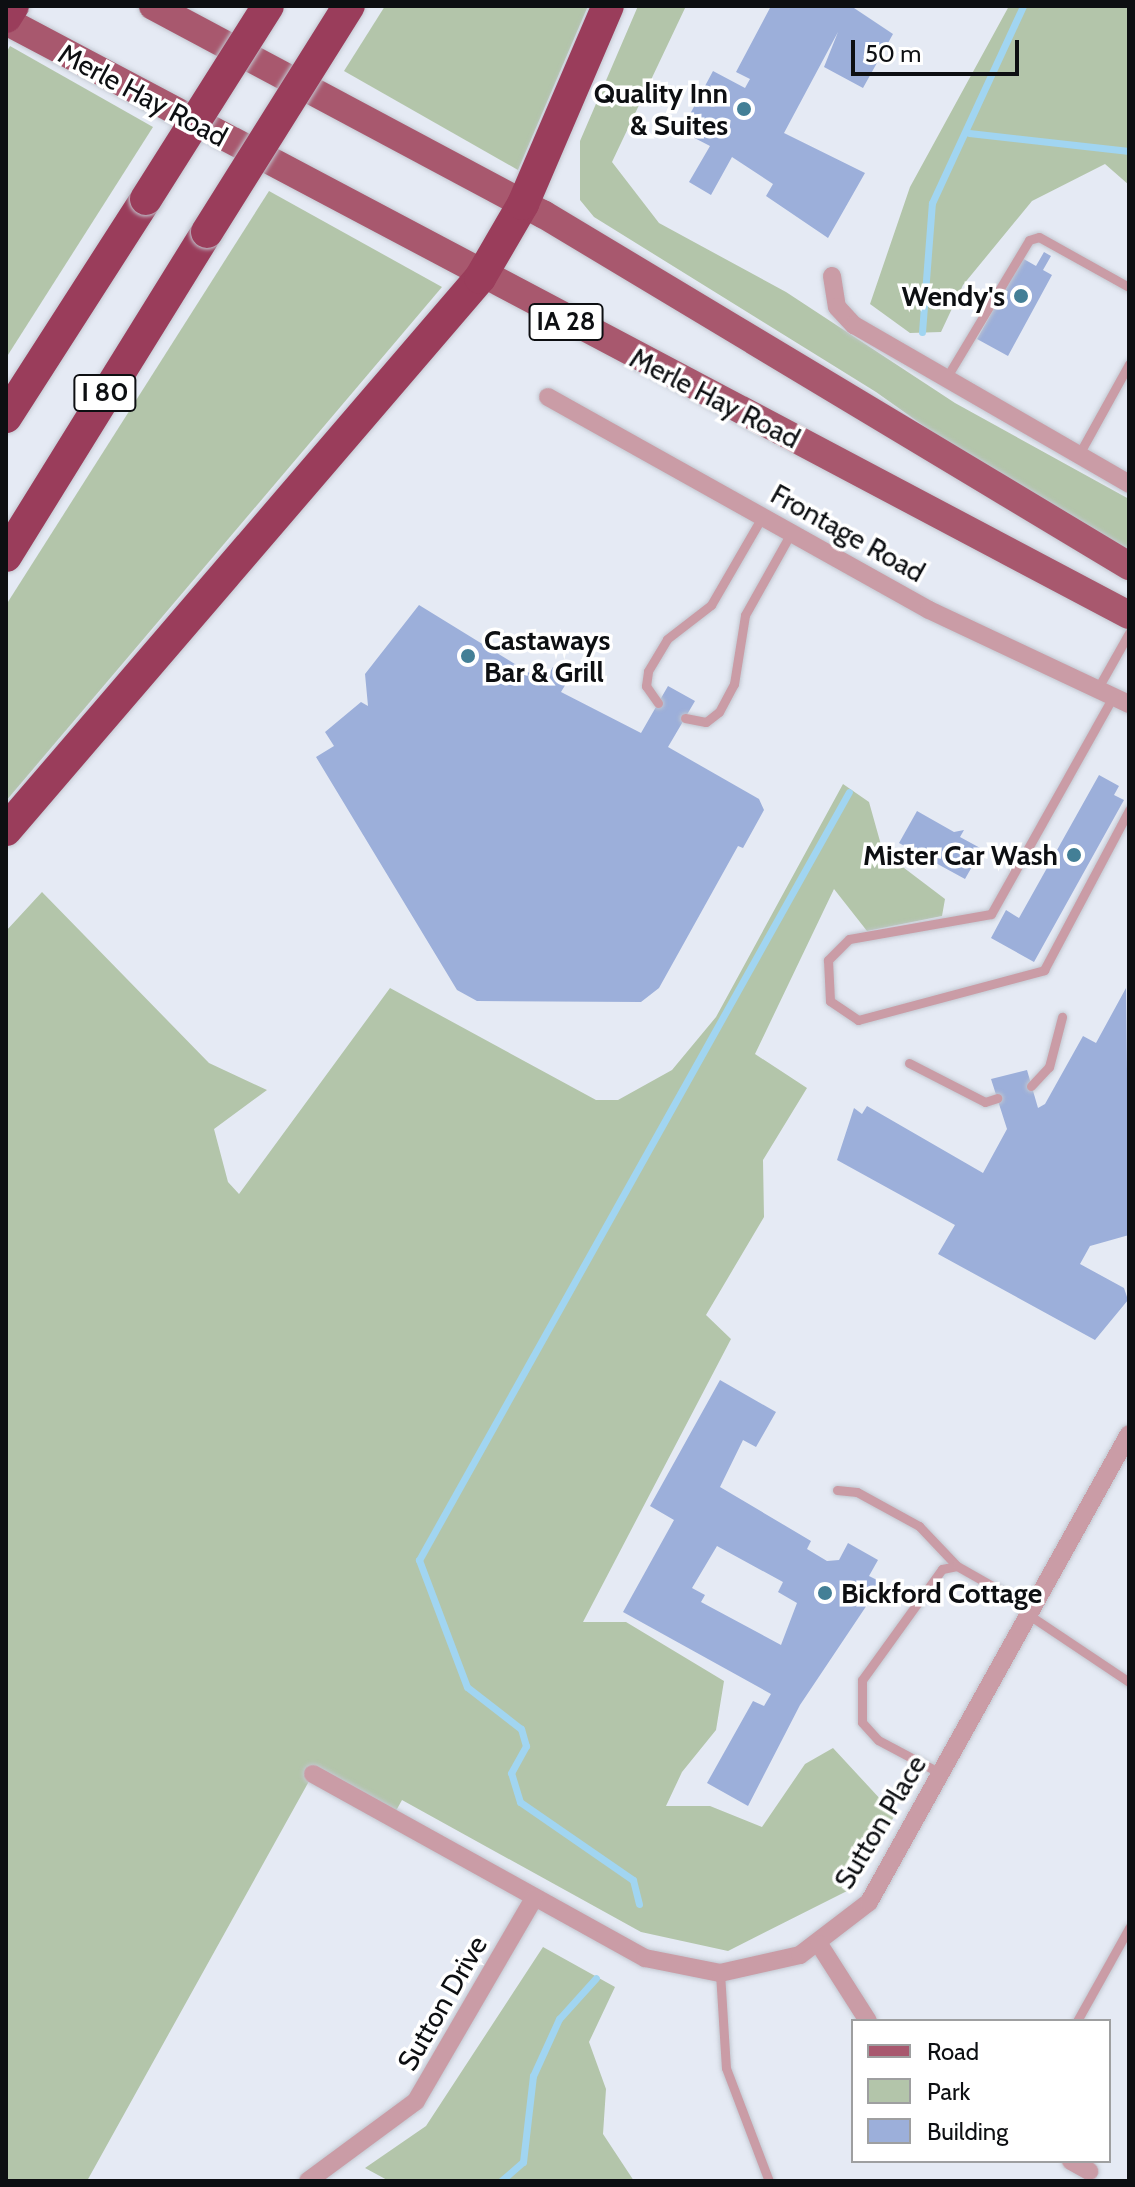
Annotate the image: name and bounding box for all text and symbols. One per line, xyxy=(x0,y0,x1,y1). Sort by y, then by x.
scale bar xyxy=(855,24,1023,74)
street label: Merle Hay Road xyxy=(53,36,233,154)
text: 50 m xyxy=(865,39,921,68)
place label: Quality Inn & Suites xyxy=(594,76,728,142)
marker: Quality Inn & Suites xyxy=(735,100,753,118)
place label: Wendy's xyxy=(902,279,1005,313)
marker: Wendy's xyxy=(1012,287,1030,305)
road number: IA 28 xyxy=(528,300,604,344)
street label: Merle Hay Road xyxy=(624,341,806,455)
road number: I 80 xyxy=(73,371,137,415)
street label: Frontage Road xyxy=(765,477,931,589)
place label: Castaways Bar & Grill xyxy=(484,623,610,689)
marker: Castaways Bar & Grill xyxy=(459,647,477,665)
place label: Mister Car Wash xyxy=(863,838,1058,872)
marker: Mister Car Wash xyxy=(1065,846,1083,864)
place label: Bickford Cottage xyxy=(841,1576,1042,1610)
marker: Bickford Cottage xyxy=(816,1584,834,1602)
street label: Sutton Place xyxy=(827,1749,933,1895)
street label: Sutton Drive xyxy=(390,1930,494,2076)
legend xyxy=(851,2019,1111,2163)
text: Road xyxy=(927,2037,979,2066)
text: Park xyxy=(927,2077,970,2106)
text: Building xyxy=(927,2117,1008,2146)

